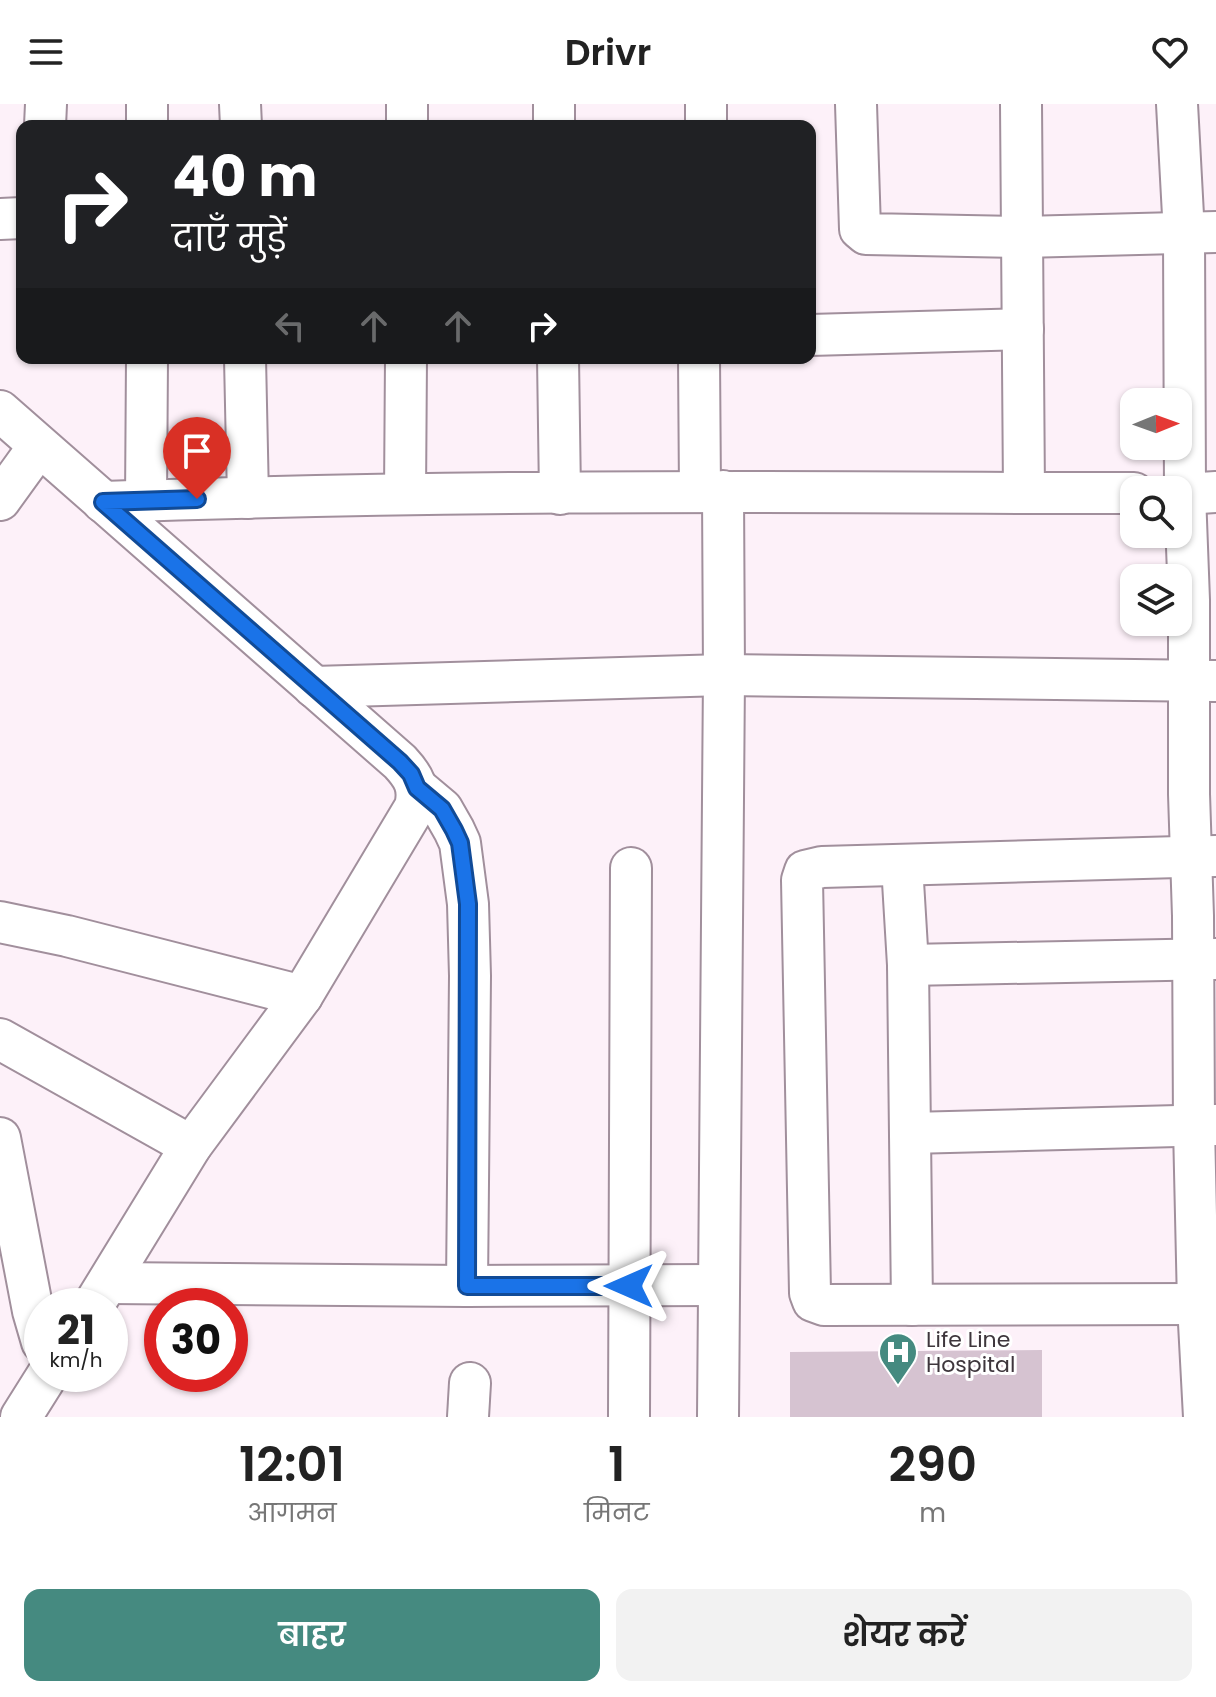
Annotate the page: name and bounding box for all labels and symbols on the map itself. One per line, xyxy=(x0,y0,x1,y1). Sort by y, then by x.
north arrow xyxy=(1120,388,1192,460)
pin xyxy=(163,417,231,499)
position arrow xyxy=(587,1244,671,1328)
speed limit sign: 30 xyxy=(144,1288,248,1392)
place label: Life Line Hospital xyxy=(926,1324,1015,1380)
hospital icon: Life Line Hospital xyxy=(877,1331,919,1386)

